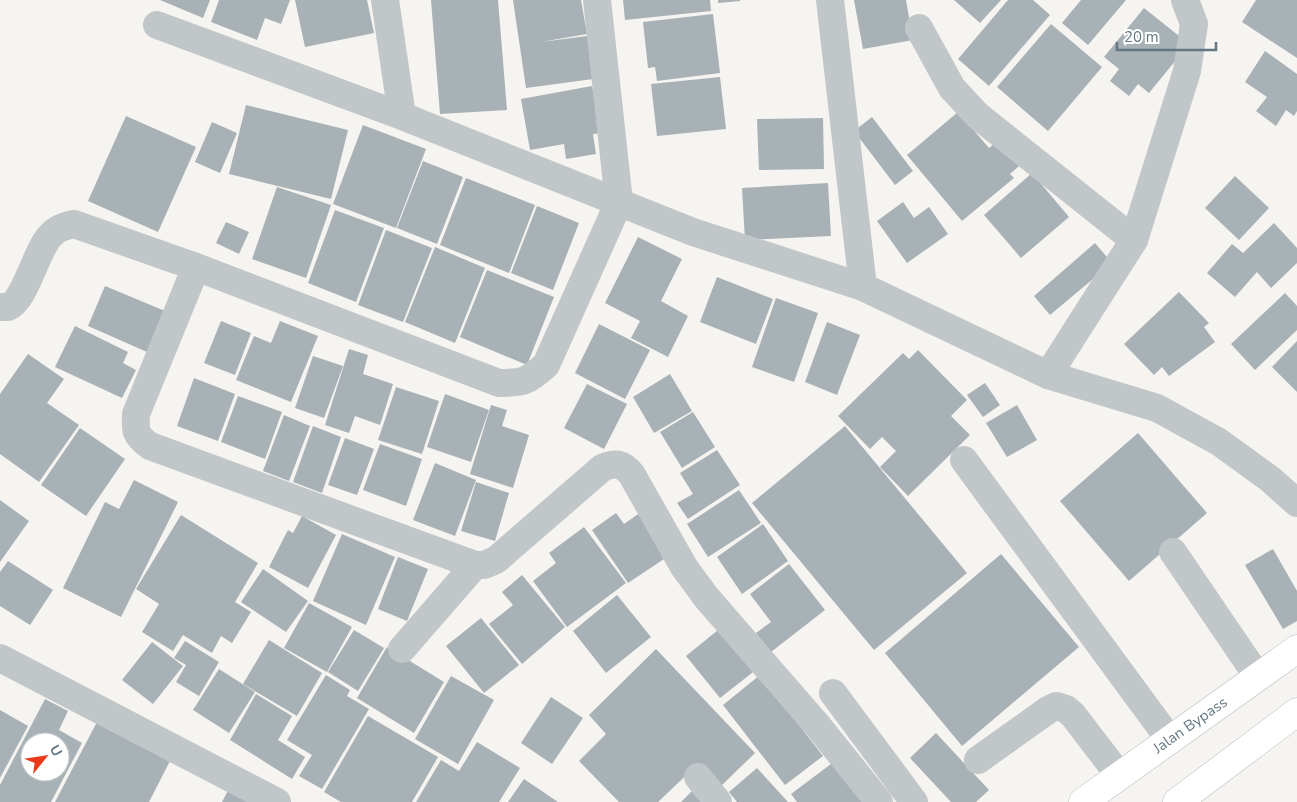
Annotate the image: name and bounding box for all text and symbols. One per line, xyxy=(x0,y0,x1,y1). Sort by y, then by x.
scale bar xyxy=(1117,20,1216,52)
text: 20 m xyxy=(1124,27,1159,47)
street label: Jalan Bypass xyxy=(1148,692,1231,759)
north arrow xyxy=(20,732,70,782)
text: U xyxy=(45,742,67,760)

